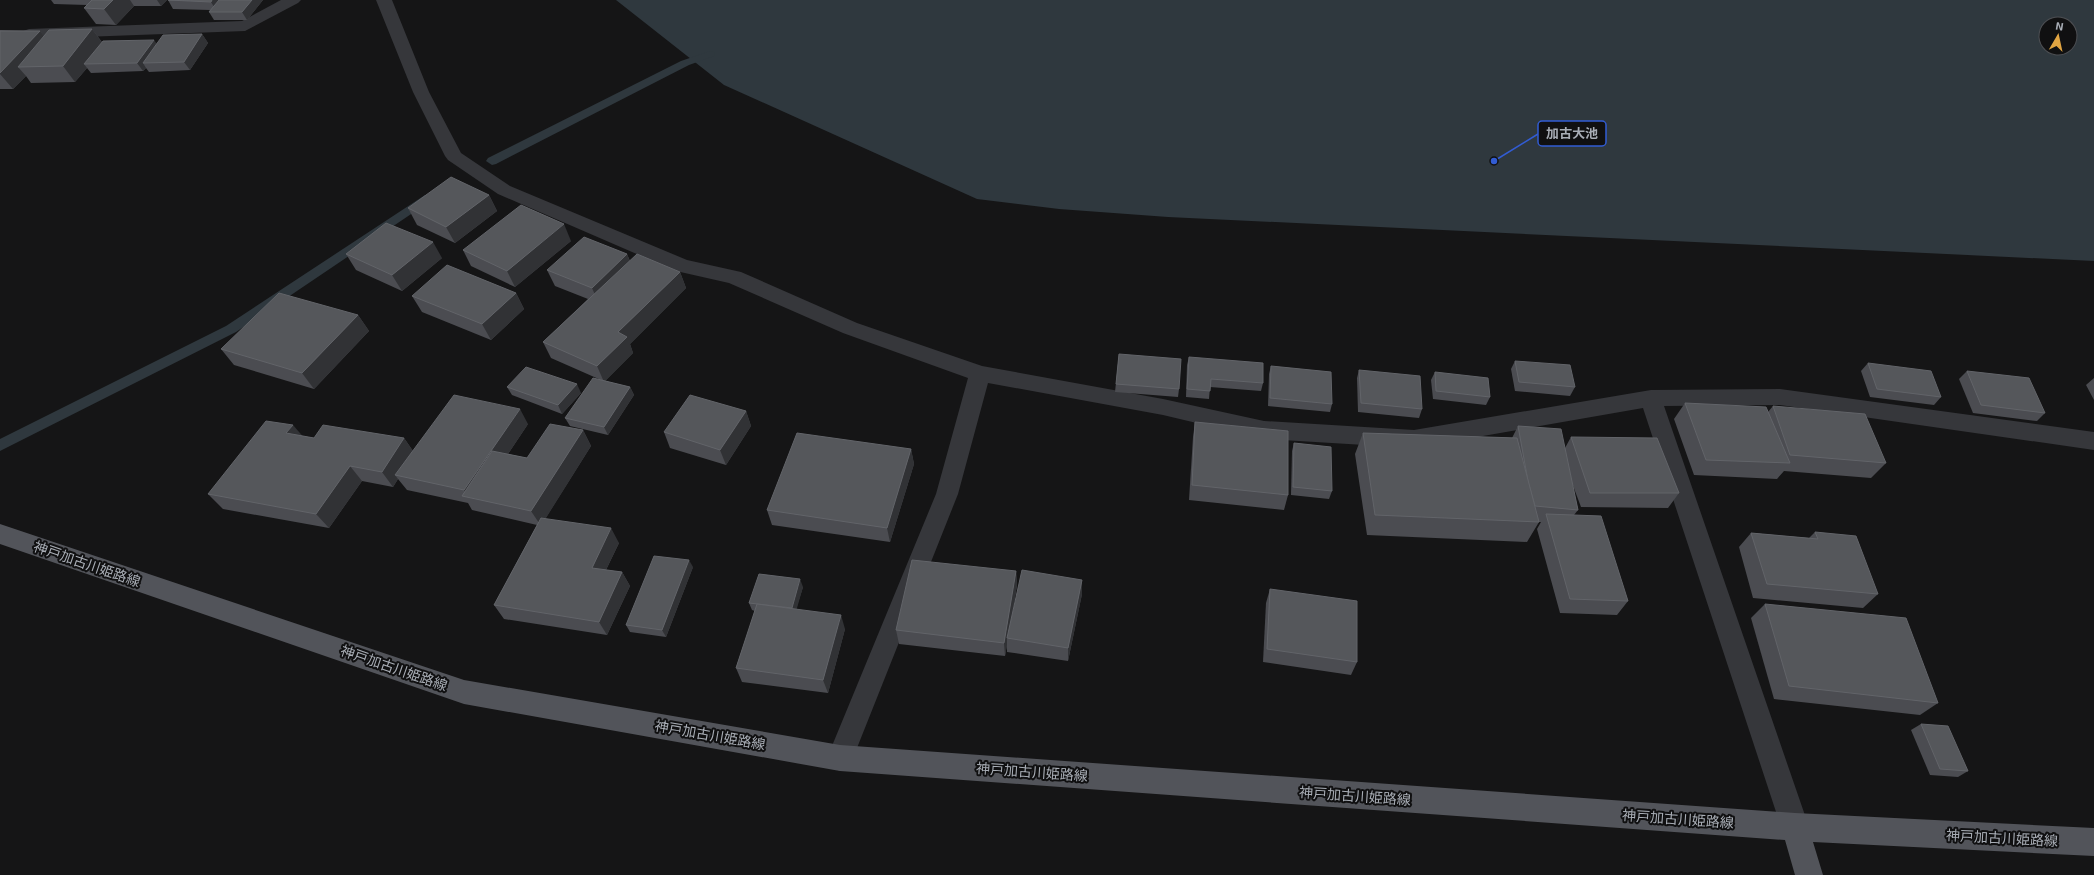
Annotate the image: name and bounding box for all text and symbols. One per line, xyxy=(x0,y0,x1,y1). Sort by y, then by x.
north arrow xyxy=(2038,16,2078,56)
text: N xyxy=(2055,19,2065,33)
callout: 加古大池 xyxy=(1538,121,1606,146)
text: 加古大池 xyxy=(1546,125,1598,141)
street label: 神戸加古川姫路線 xyxy=(31,537,143,590)
street label: 神戸加古川姫路線 xyxy=(338,641,450,694)
street label: 神戸加古川姫路線 xyxy=(653,716,767,753)
street label: 神戸加古川姫路線 xyxy=(976,759,1088,784)
street label: 神戸加古川姫路線 xyxy=(1299,783,1411,808)
street label: 神戸加古川姫路線 xyxy=(1622,806,1734,831)
street label: 神戸加古川姫路線 xyxy=(1946,826,2058,849)

